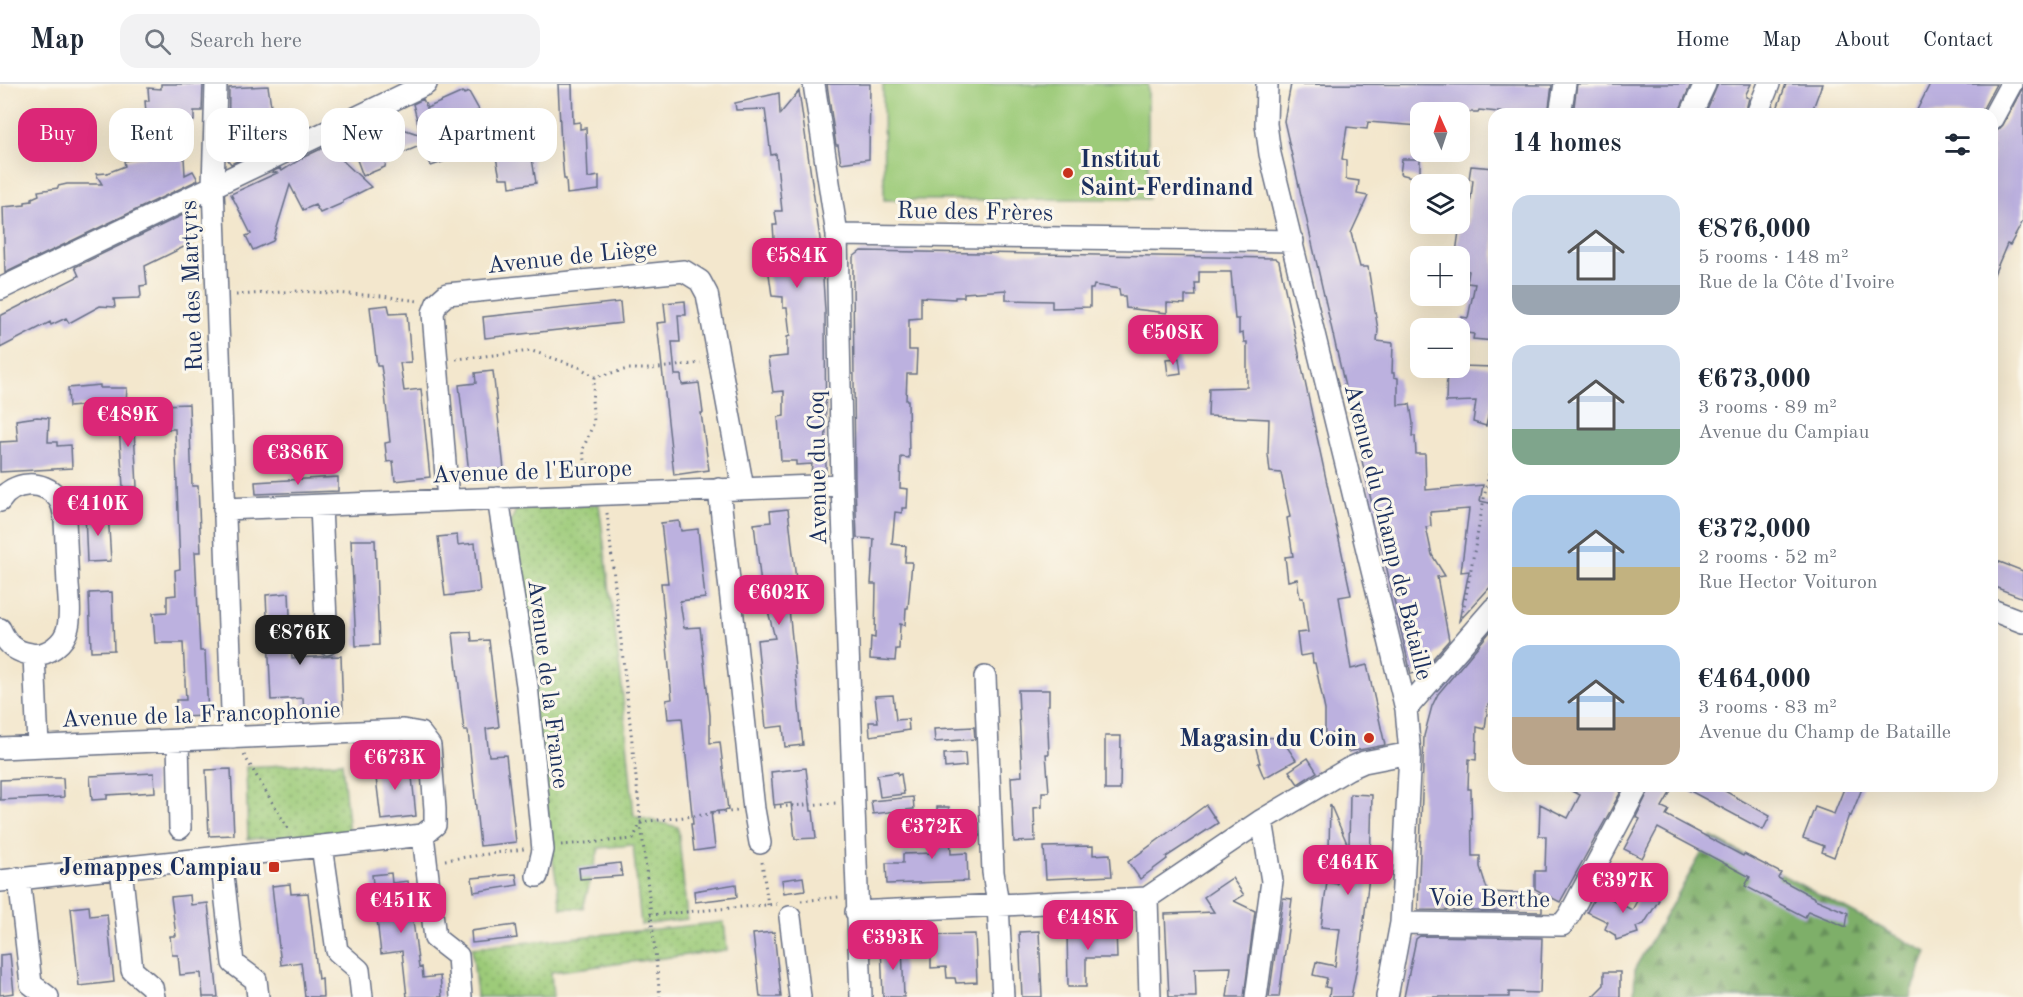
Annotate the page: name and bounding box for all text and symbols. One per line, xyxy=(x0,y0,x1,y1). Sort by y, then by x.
search box xyxy=(120,14,540,68)
icon: search xyxy=(141,25,174,58)
text: Map xyxy=(30,27,84,55)
text: Search here xyxy=(189,30,302,52)
text: Home xyxy=(1676,30,1729,51)
text: Map xyxy=(1762,30,1801,51)
text: About xyxy=(1834,30,1890,51)
text: Contact xyxy=(1923,30,1993,51)
north arrow xyxy=(1410,102,1470,162)
map controls xyxy=(1410,102,1470,378)
chip: Buy xyxy=(18,108,97,162)
chip: Rent xyxy=(109,108,194,162)
chip: Filters xyxy=(206,108,309,162)
chip: New xyxy=(321,108,405,162)
chip: Apartment xyxy=(417,108,557,162)
icon: filters xyxy=(1941,128,1974,161)
text: 14 homes xyxy=(1512,131,1621,157)
place label: Institut Saint-Ferdinand xyxy=(1080,149,1254,201)
marker: Institut Saint-Ferdinand xyxy=(1061,166,1075,180)
button: layers xyxy=(1410,174,1470,234)
street label: Rue des Martyrs xyxy=(178,200,208,372)
street label: Rue des Frères xyxy=(896,200,1054,226)
text: €876,000 xyxy=(1698,217,1811,243)
icon: home xyxy=(1560,219,1632,291)
street label: Avenue de Liège xyxy=(486,237,658,279)
pin: €584K xyxy=(755,238,839,289)
button: + xyxy=(1410,246,1470,306)
text: €584K xyxy=(766,247,828,267)
text: 5 rooms · 148 m² xyxy=(1698,248,1848,268)
text: Rue de la Côte d'Ivoire xyxy=(1698,273,1895,293)
pin: €508K xyxy=(1131,315,1215,366)
button: − xyxy=(1410,318,1470,378)
text: €508K xyxy=(1142,324,1204,344)
text: €673,000 xyxy=(1698,367,1811,393)
icon: home xyxy=(1560,369,1632,441)
street label: Avenue du Champ de Bataille xyxy=(1339,382,1435,683)
street label: Avenue du Coq xyxy=(806,390,832,546)
pin: €489K xyxy=(86,397,170,448)
text: 3 rooms · 89 m² xyxy=(1698,398,1837,418)
text: €489K xyxy=(97,406,159,426)
text: Avenue du Campiau xyxy=(1698,423,1869,443)
pin: €386K xyxy=(256,435,340,486)
text: €386K xyxy=(267,444,329,464)
street label: Avenue de l'Europe xyxy=(432,458,632,488)
pin: €410K xyxy=(56,486,140,537)
text: €410K xyxy=(67,495,129,515)
text: €372,000 xyxy=(1698,517,1811,543)
icon: home xyxy=(1560,519,1632,591)
text: 2 rooms · 52 m² xyxy=(1698,548,1837,568)
text: Rue Hector Voituron xyxy=(1698,573,1878,593)
pin: €602K xyxy=(737,575,821,626)
street label: Avenue de la France xyxy=(522,578,572,790)
text: €602K xyxy=(748,584,810,604)
pin: €876K xyxy=(258,615,342,666)
text: €876K xyxy=(269,624,331,644)
text: €464,000 xyxy=(1698,667,1811,693)
icon: home xyxy=(1560,669,1632,741)
text: 3 rooms · 83 m² xyxy=(1698,698,1837,718)
street label: Avenue de la Francophonie xyxy=(61,699,341,733)
text: Avenue du Champ de Bataille xyxy=(1698,723,1951,743)
place label: Magasin du Coin xyxy=(1179,728,1357,752)
marker: Magasin du Coin xyxy=(1362,731,1376,745)
pin: €673K xyxy=(353,740,437,791)
text: €673K xyxy=(364,749,426,769)
pin: €372K xyxy=(890,809,974,860)
text: €372K xyxy=(901,818,963,838)
pin: €464K xyxy=(1306,845,1390,896)
text: €464K xyxy=(1317,854,1379,874)
place label: Jemappes Campiau xyxy=(59,857,262,881)
marker: Jemappes Campiau xyxy=(267,860,281,874)
pin: €397K xyxy=(1581,863,1665,914)
text: €397K xyxy=(1592,872,1654,892)
pin: €451K xyxy=(359,883,443,934)
street label: Voie Berthe xyxy=(1428,887,1550,913)
text: €451K xyxy=(370,892,432,912)
pin: €448K xyxy=(1046,900,1130,951)
text: €448K xyxy=(1057,909,1119,929)
pin: €393K xyxy=(851,920,935,971)
text: €393K xyxy=(862,929,924,949)

